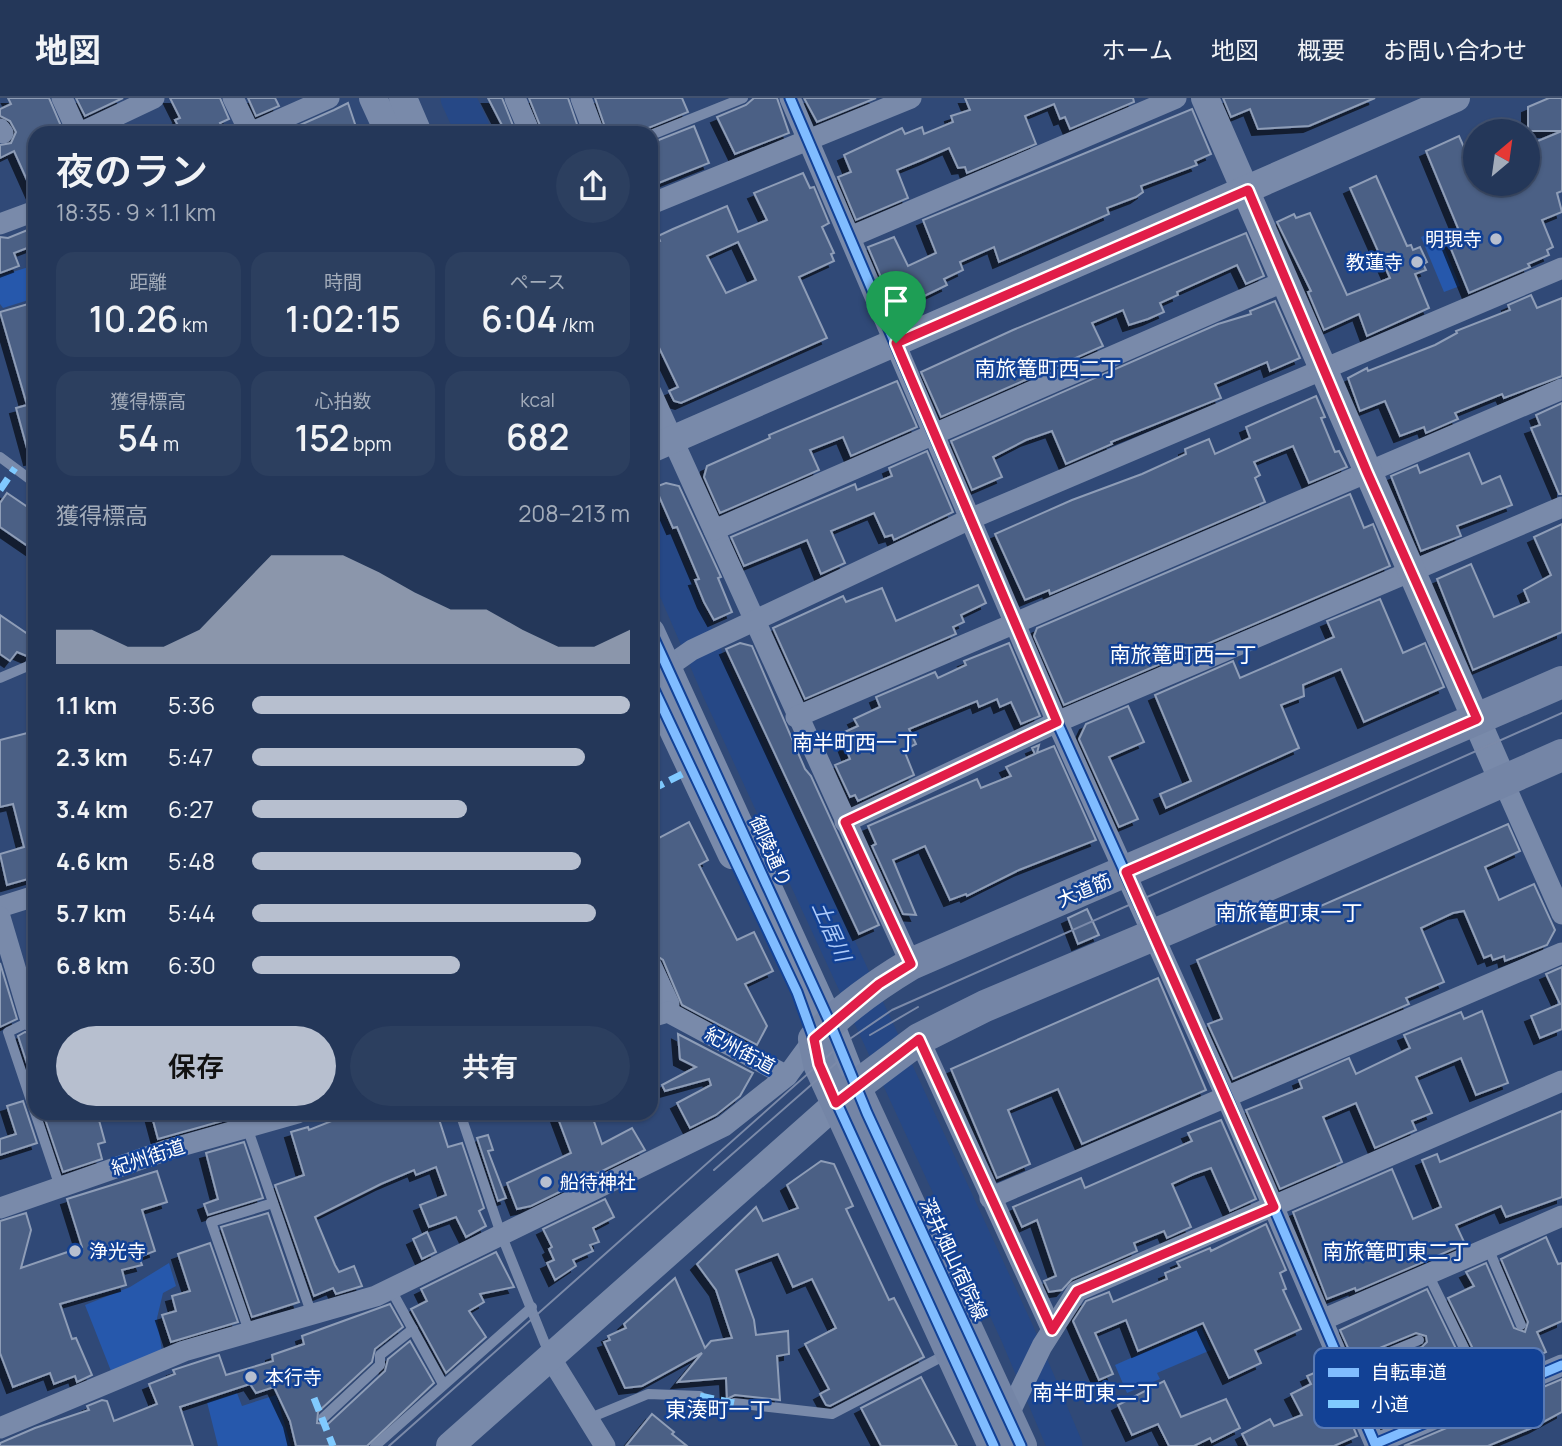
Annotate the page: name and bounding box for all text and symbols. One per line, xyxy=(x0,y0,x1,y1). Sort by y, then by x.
text: 地図 xyxy=(35,27,101,72)
text: ホーム xyxy=(1102,33,1173,66)
text: 地図 xyxy=(1211,33,1259,66)
text: 概要 xyxy=(1297,33,1345,66)
text: お問い合わせ xyxy=(1383,33,1527,66)
north arrow xyxy=(1463,119,1540,196)
map controls xyxy=(1463,119,1540,196)
text: 夜のラン xyxy=(56,144,208,196)
button: share xyxy=(556,149,630,223)
text: 18:35 · 9 × 1.1 km xyxy=(56,196,216,228)
place label: 明現寺 xyxy=(1425,226,1482,252)
marker: 明現寺 xyxy=(1488,231,1504,247)
place label: 教蓮寺 xyxy=(1346,249,1403,275)
marker: 教蓮寺 xyxy=(1409,254,1425,270)
text: 距離 xyxy=(129,269,167,295)
text: 時間 xyxy=(324,269,362,295)
text: ペース xyxy=(510,269,566,295)
pin xyxy=(866,271,926,343)
icon: arrive xyxy=(877,282,915,320)
text: 10.26 xyxy=(89,295,178,343)
text: 1:02:15 xyxy=(285,295,401,343)
text: 6:04 xyxy=(481,295,558,343)
text: km xyxy=(178,312,208,338)
text: /km xyxy=(558,312,594,338)
district label: 南旅篭町西二丁 xyxy=(975,354,1122,382)
text: kcal xyxy=(520,387,555,413)
text: 獲得標高 xyxy=(110,388,186,414)
text: 心拍数 xyxy=(314,388,372,414)
text: 682 xyxy=(506,413,569,461)
text: 54 xyxy=(118,414,159,462)
text: 152 xyxy=(294,414,349,462)
text: m xyxy=(159,431,179,457)
text: bpm xyxy=(349,431,392,457)
text: 208–213 m xyxy=(518,497,630,529)
text: 獲得標高 xyxy=(56,499,148,531)
district label: 南旅篭町西一丁 xyxy=(1110,640,1257,668)
text: 1.1 km xyxy=(56,689,117,721)
text: 5:36 xyxy=(168,689,215,721)
district label: 南半町西一丁 xyxy=(792,728,918,756)
text: 2.3 km xyxy=(56,741,128,773)
text: 5:47 xyxy=(168,741,213,773)
text: 3.4 km xyxy=(56,793,128,825)
text: 6:27 xyxy=(168,793,214,825)
street label: 御陵通り xyxy=(744,811,798,891)
text: 4.6 km xyxy=(56,845,128,877)
text: 5:48 xyxy=(168,845,215,877)
street label: 大道筋 xyxy=(1053,867,1115,913)
text: 5.7 km xyxy=(56,897,126,929)
text: 5:44 xyxy=(168,897,216,929)
water label: 土居川 xyxy=(806,897,858,967)
district label: 南旅篭町東一丁 xyxy=(1216,898,1363,926)
text: 6.8 km xyxy=(56,949,129,981)
text: 6:30 xyxy=(168,949,216,981)
street label: 紀州街道 xyxy=(700,1021,780,1079)
button: 保存 xyxy=(56,1026,336,1106)
button: 共有 xyxy=(350,1026,630,1106)
street label: 紀州街道 xyxy=(108,1133,188,1181)
place label: 船待神社 xyxy=(560,1169,636,1195)
marker: 船待神社 xyxy=(538,1174,554,1190)
street label: 深井畑山宿院線 xyxy=(914,1193,994,1325)
district label: 南旅篭町東二丁 xyxy=(1323,1237,1470,1265)
place label: 浄光寺 xyxy=(89,1238,146,1264)
marker: 浄光寺 xyxy=(67,1243,83,1259)
legend xyxy=(1314,1348,1544,1428)
text: 自転車道 xyxy=(1371,1359,1447,1385)
place label: 本行寺 xyxy=(265,1364,322,1390)
marker: 本行寺 xyxy=(243,1369,259,1385)
district label: 南半町東二丁 xyxy=(1032,1378,1158,1406)
text: 小道 xyxy=(1371,1391,1409,1417)
district label: 東湊町一丁 xyxy=(666,1395,771,1423)

